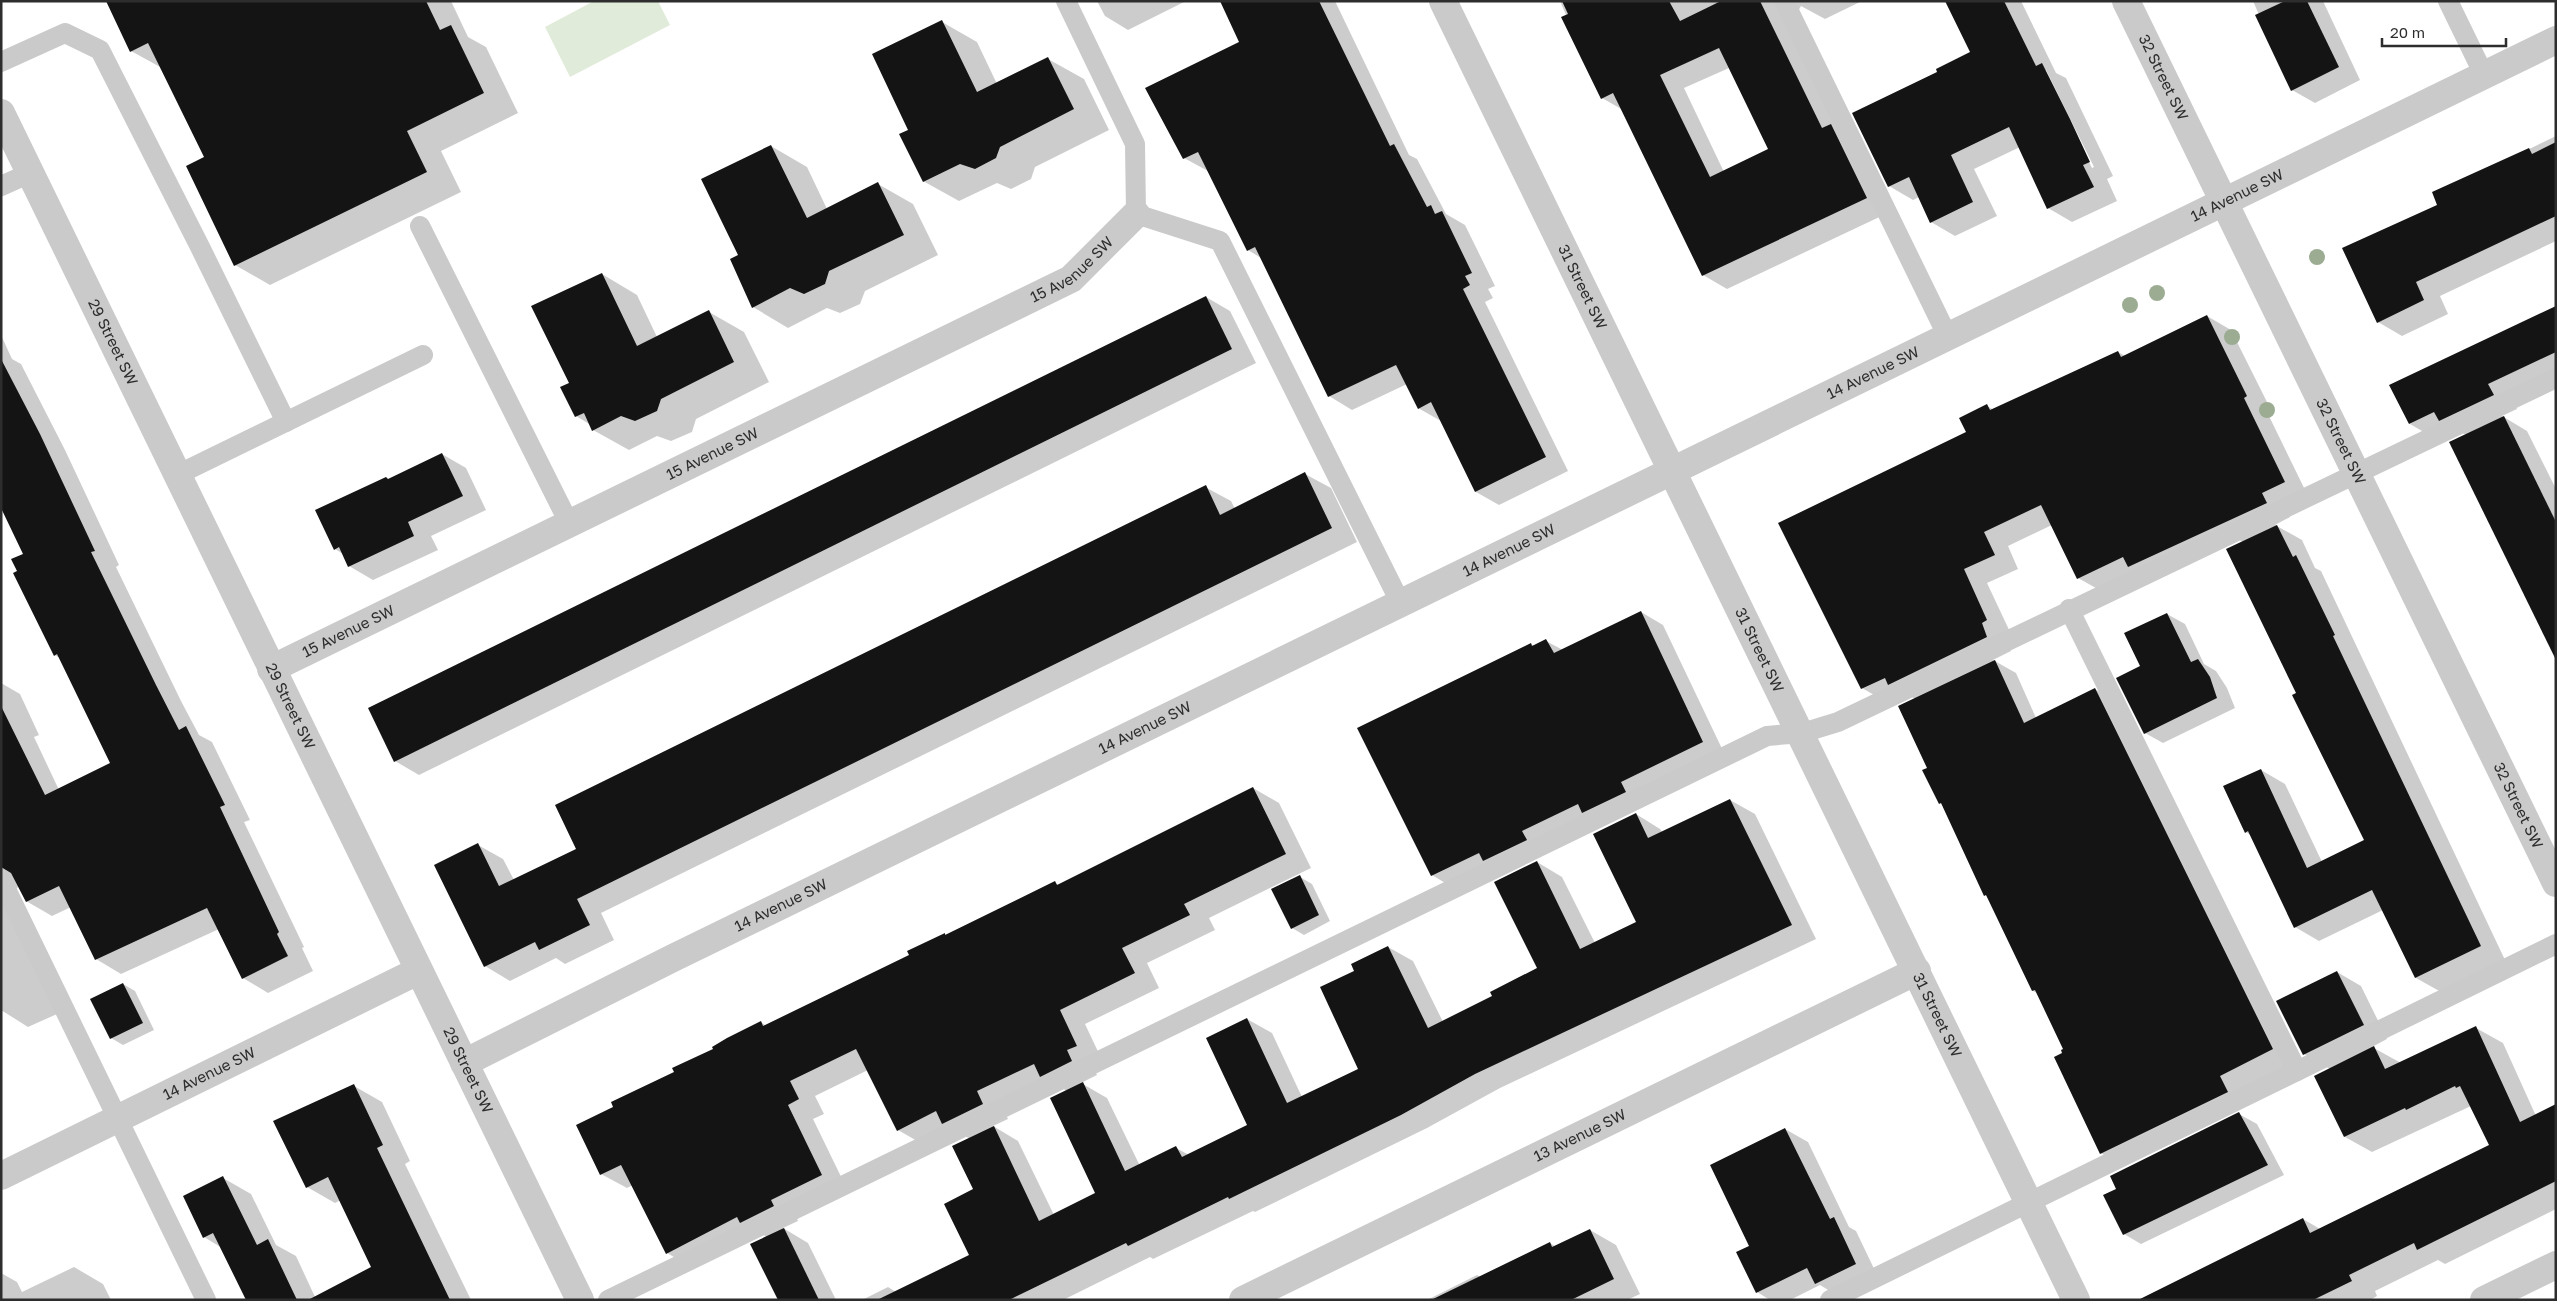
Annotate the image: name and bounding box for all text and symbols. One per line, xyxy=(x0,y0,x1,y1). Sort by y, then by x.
scale bar xyxy=(2382,15,2506,47)
text: 20 m xyxy=(2390,23,2425,41)
street label: 32 Street SW xyxy=(2136,31,2193,123)
street label: 14 Avenue SW xyxy=(2187,164,2286,225)
street label: 15 Avenue SW xyxy=(1027,232,1116,306)
street label: 31 Street SW xyxy=(1555,241,1611,332)
street label: 29 Street SW xyxy=(85,296,142,388)
street label: 14 Avenue SW xyxy=(1823,342,1922,402)
street label: 32 Street SW xyxy=(2313,395,2370,487)
street label: 15 Avenue SW xyxy=(663,423,761,483)
street label: 14 Avenue SW xyxy=(1459,519,1558,580)
street label: 15 Avenue SW xyxy=(299,600,397,660)
street label: 31 Street SW xyxy=(1732,604,1788,695)
street label: 29 Street SW xyxy=(263,660,320,752)
street label: 14 Avenue SW xyxy=(1095,697,1194,757)
street label: 32 Street SW xyxy=(2491,759,2548,851)
street label: 14 Avenue SW xyxy=(731,874,830,935)
street label: 31 Street SW xyxy=(1910,969,1966,1060)
street label: 29 Street SW xyxy=(440,1024,497,1116)
street label: 14 Avenue SW xyxy=(160,1042,258,1103)
street label: 13 Avenue SW xyxy=(1530,1104,1629,1165)

